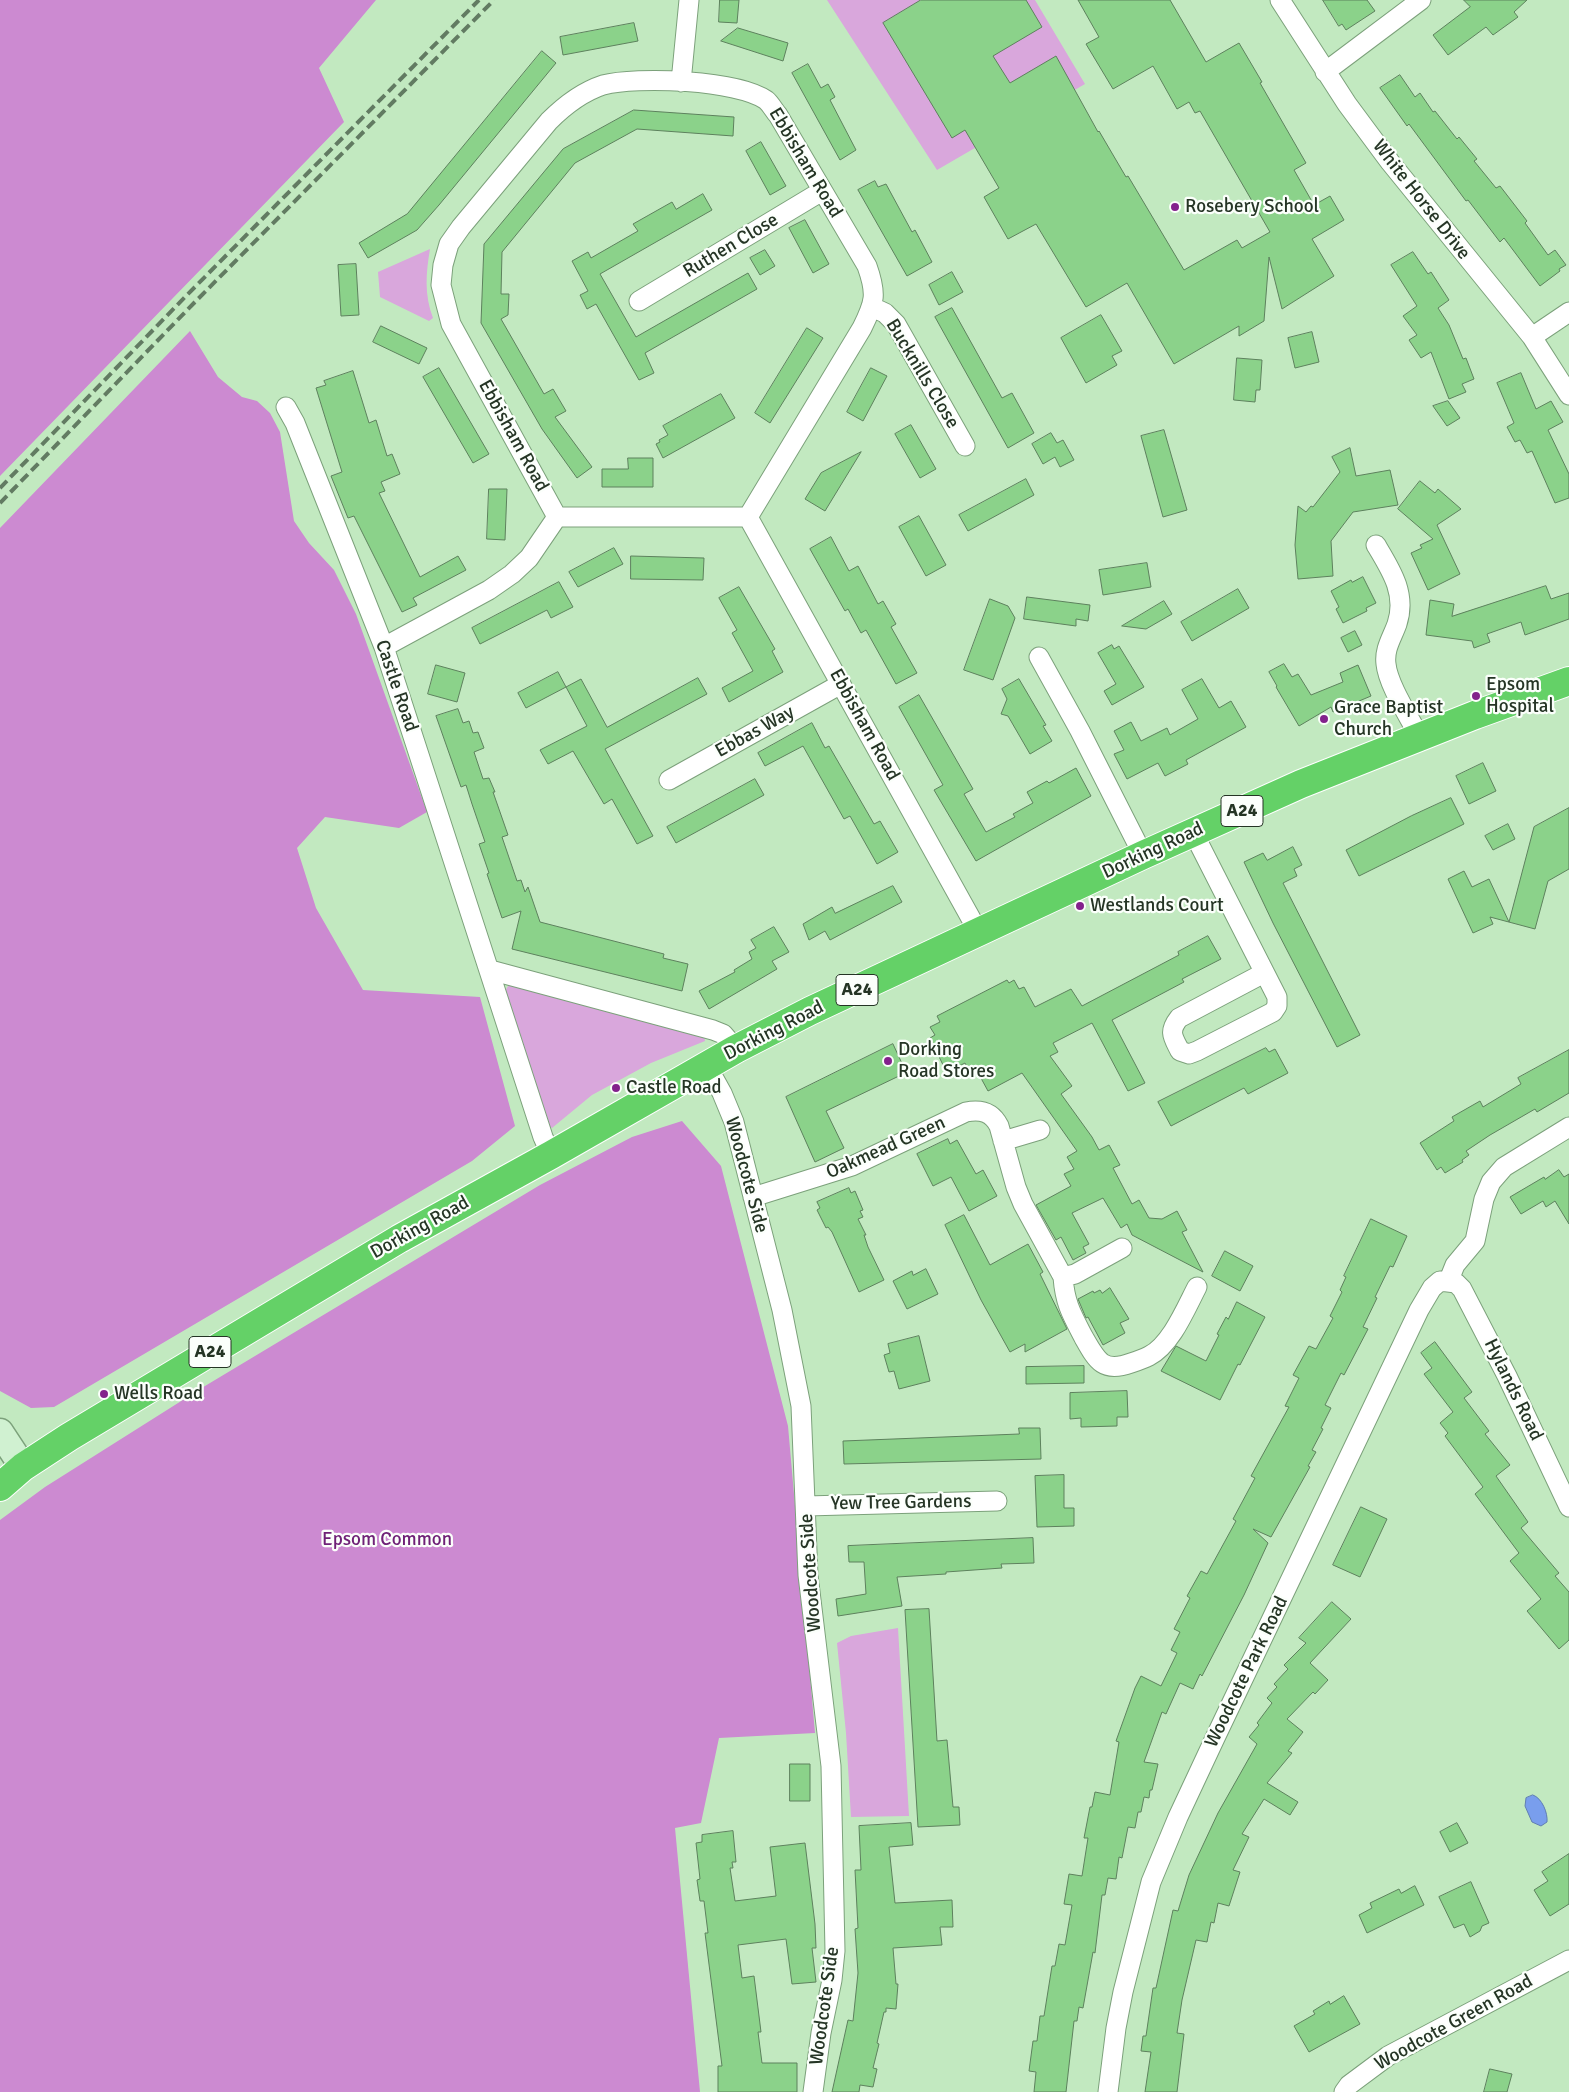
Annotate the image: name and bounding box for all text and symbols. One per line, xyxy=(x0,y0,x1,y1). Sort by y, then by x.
street label: Ebbisham Road xyxy=(763,104,847,222)
street label: White Horse Drive xyxy=(1367,135,1475,265)
place label: Rosebery School xyxy=(1185,196,1319,218)
marker: Rosebery School xyxy=(1169,201,1181,213)
street label: Ruthen Close xyxy=(679,209,783,283)
street label: Bucknills Close xyxy=(880,315,964,433)
street label: Ebbisham Road xyxy=(473,376,553,496)
street label: Castle Road xyxy=(370,637,422,735)
street label: Ebbisham Road xyxy=(824,665,904,785)
place label: Epsom Hospital xyxy=(1486,674,1554,718)
marker: Epsom Hospital xyxy=(1470,690,1482,702)
place label: Grace Baptist Church xyxy=(1334,697,1443,741)
street label: Ebbas Way xyxy=(712,701,798,763)
marker: Grace Baptist Church xyxy=(1318,713,1330,725)
road number: A24 xyxy=(1221,796,1263,826)
street label: Dorking Road xyxy=(1099,818,1207,884)
place label: Westlands Court xyxy=(1090,895,1224,917)
marker: Westlands Court xyxy=(1074,900,1086,912)
road number: A24 xyxy=(836,974,878,1006)
street label: Dorking Road xyxy=(720,996,828,1066)
place label: Dorking Road Stores xyxy=(898,1039,994,1083)
marker: Dorking Road Stores xyxy=(882,1055,894,1067)
place label: Castle Road xyxy=(626,1077,722,1099)
marker: Castle Road xyxy=(610,1082,622,1094)
street label: Oakmead Green xyxy=(823,1112,949,1184)
street label: Woodcote Side xyxy=(720,1114,772,1236)
street label: Dorking Road xyxy=(367,1192,473,1264)
street label: Hylands Road xyxy=(1479,1335,1547,1445)
road number: A24 xyxy=(189,1336,231,1368)
place label: Wells Road xyxy=(114,1383,203,1405)
marker: Wells Road xyxy=(98,1388,110,1400)
street label: Yew Tree Gardens xyxy=(830,1490,972,1516)
street label: Woodcote Side xyxy=(795,1513,827,1633)
park label: Epsom Common xyxy=(322,1529,452,1551)
street label: Woodcote Park Road xyxy=(1201,1593,1293,1751)
street label: Woodcote Side xyxy=(805,1945,845,2067)
street label: Woodcote Green Road xyxy=(1371,1970,1537,2076)

